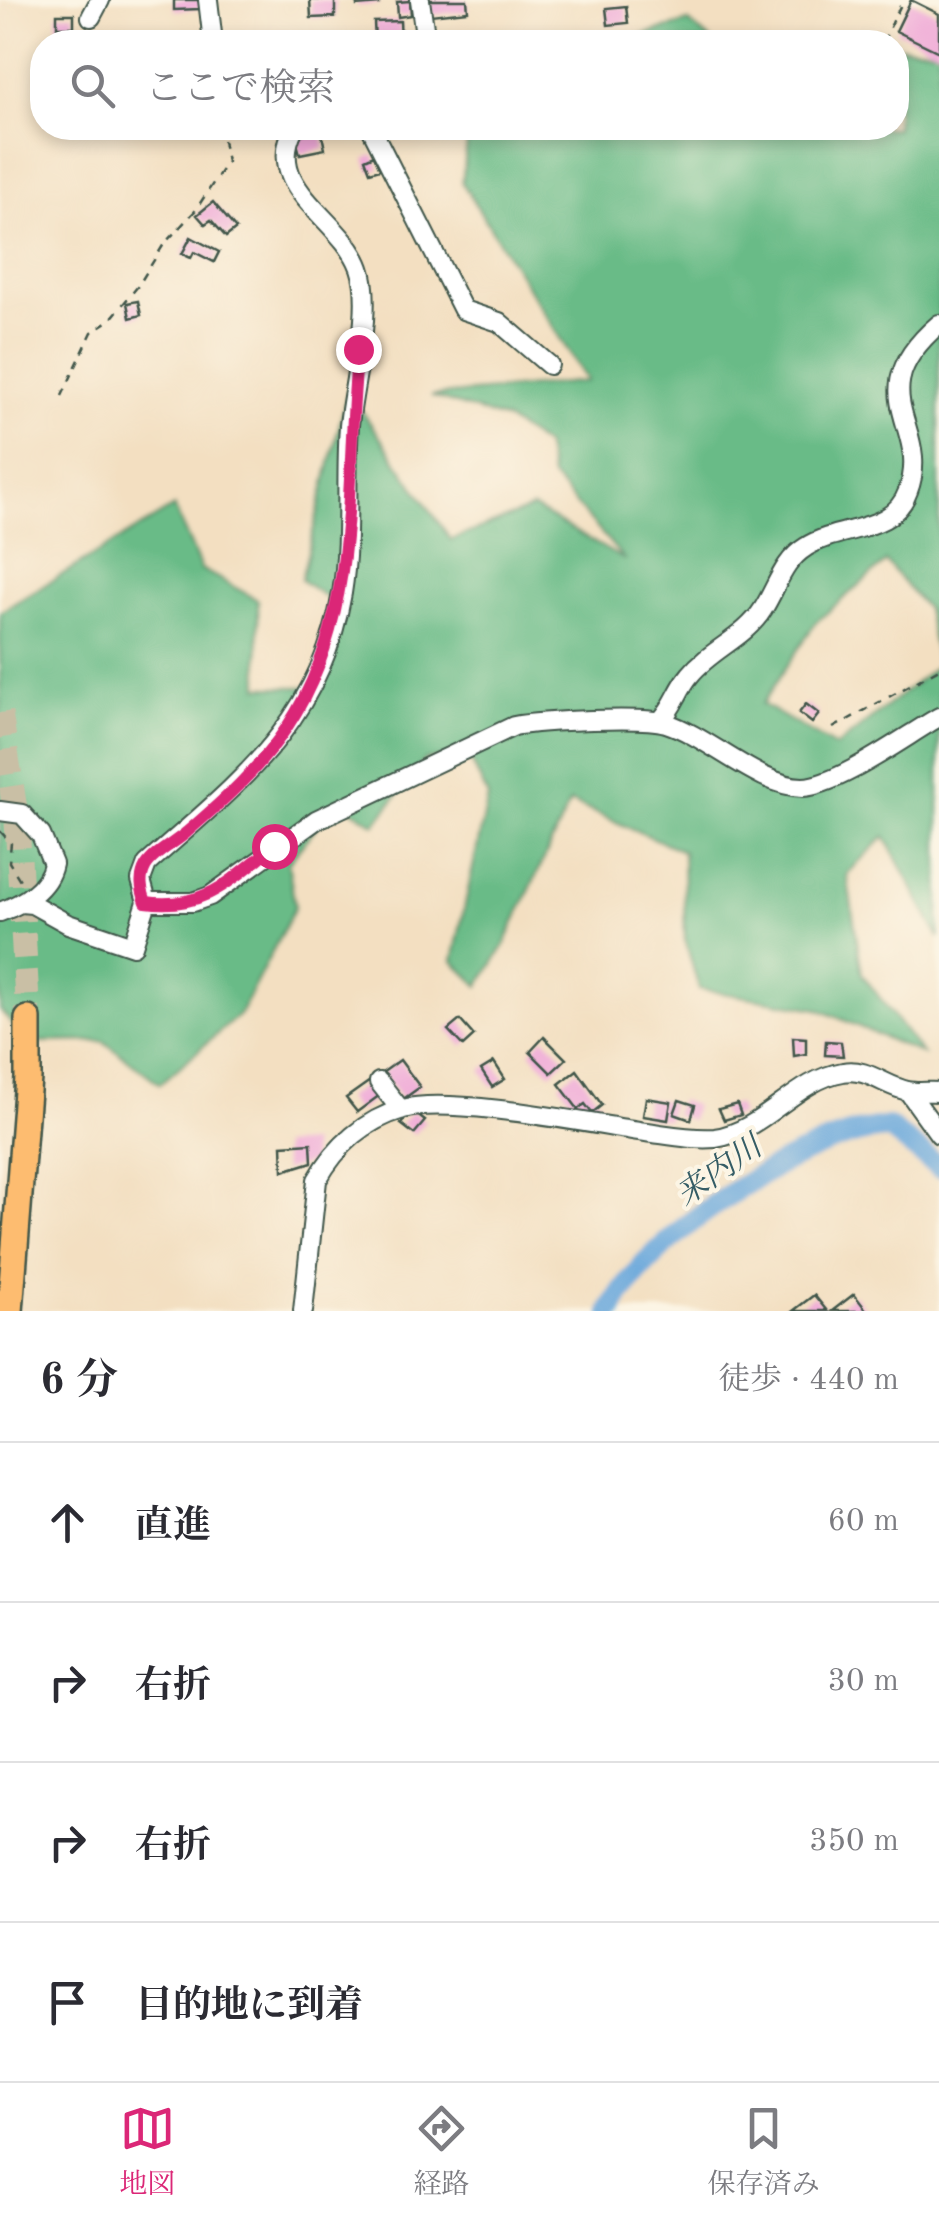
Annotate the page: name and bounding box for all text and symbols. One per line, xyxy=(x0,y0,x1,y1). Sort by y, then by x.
search box xyxy=(30,30,909,140)
icon: search xyxy=(65,58,120,113)
text: ここで検索 xyxy=(145,71,335,109)
route end xyxy=(336,327,382,373)
route start xyxy=(252,824,298,870)
water label: 来内川 xyxy=(669,1128,771,1213)
text: 6 分 xyxy=(40,1361,118,1403)
text: 徒歩 · 440 m xyxy=(718,1365,899,1397)
icon: ahead xyxy=(40,1495,95,1550)
text: 60 m xyxy=(828,1506,899,1538)
text: 直進 xyxy=(135,1508,211,1546)
icon: right xyxy=(40,1655,95,1710)
text: 30 m xyxy=(828,1666,899,1698)
text: 右折 xyxy=(135,1668,211,1706)
icon: right xyxy=(40,1815,95,1870)
text: 350 m xyxy=(809,1826,899,1858)
text: 右折 xyxy=(135,1828,211,1866)
icon: arrive xyxy=(40,1975,95,2030)
text: 目的地に到着 xyxy=(135,1988,363,2026)
tab: 地図 xyxy=(119,2101,175,2204)
tab: 経路 xyxy=(413,2101,470,2204)
tab: 保存済み xyxy=(708,2101,820,2204)

